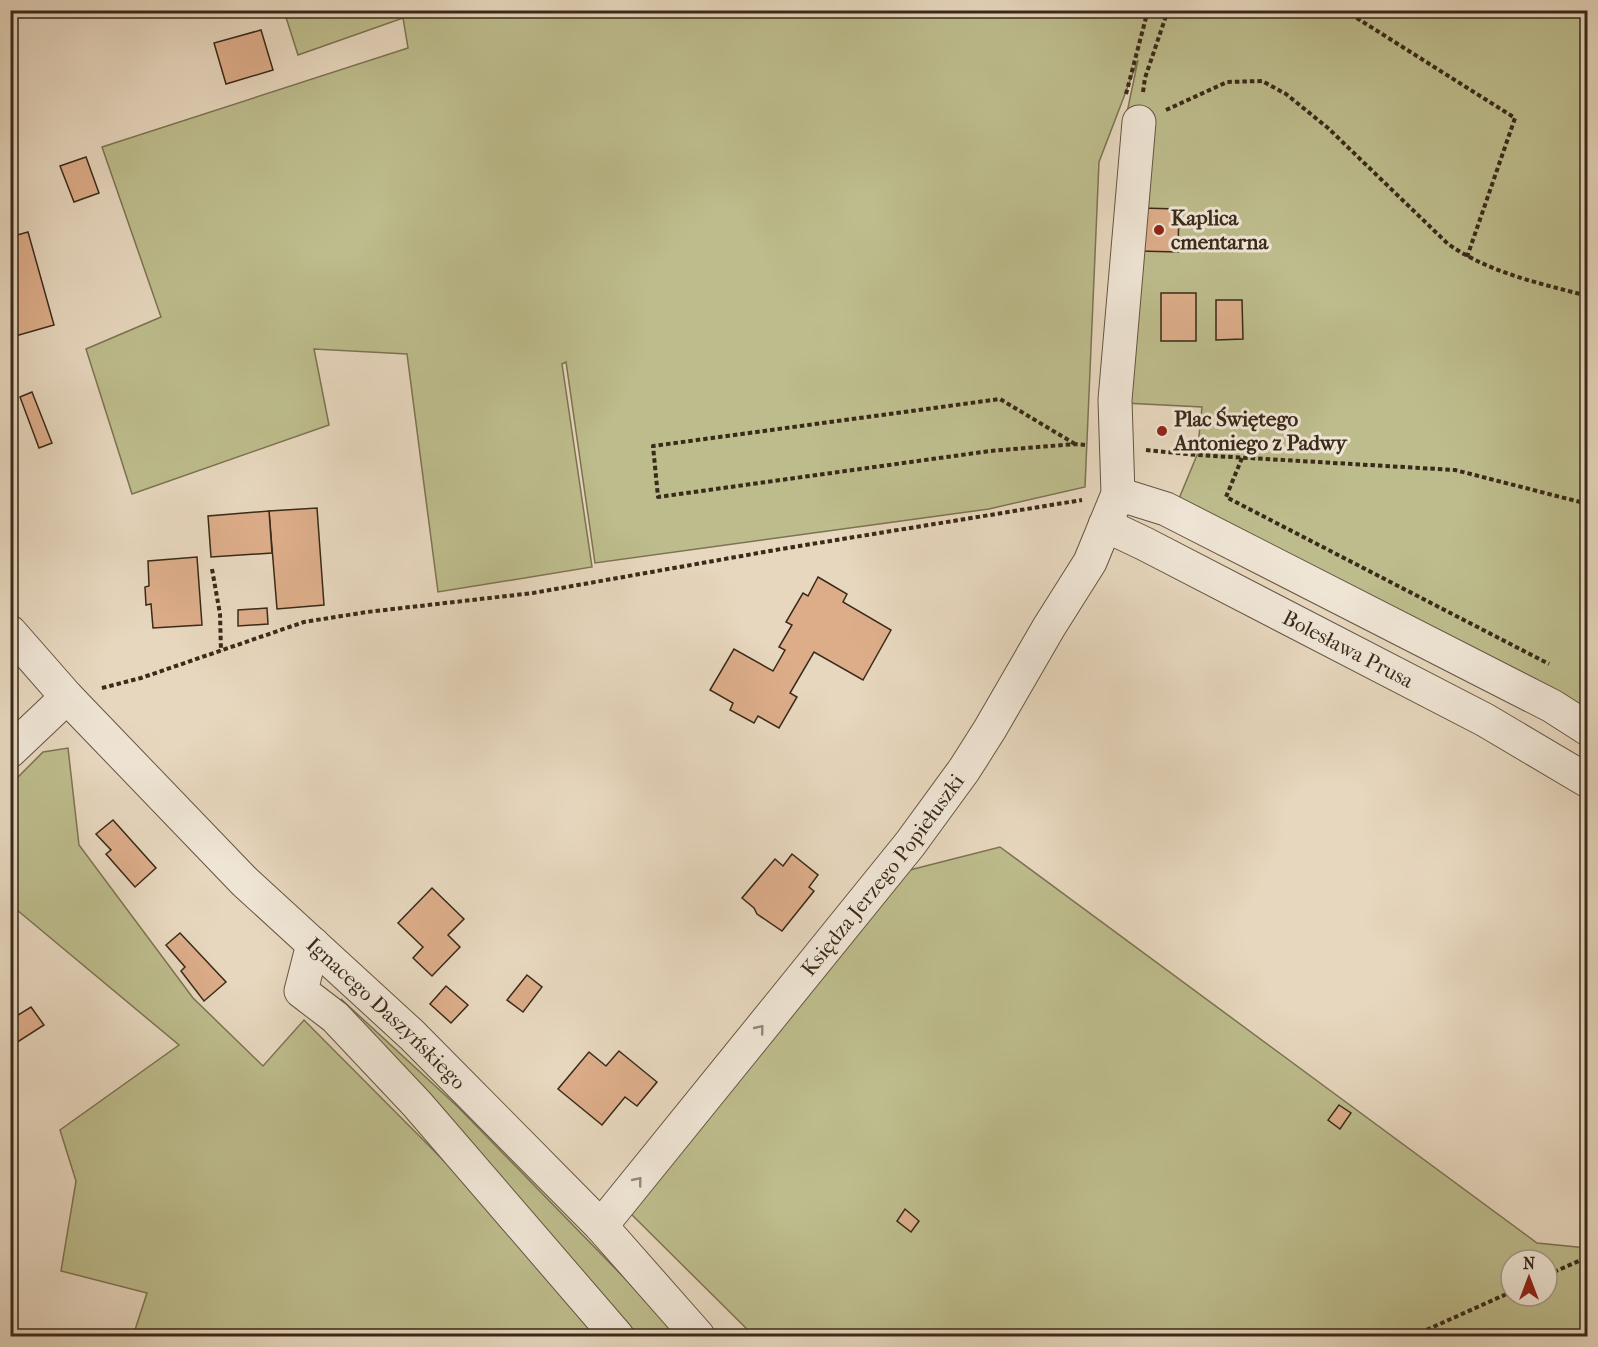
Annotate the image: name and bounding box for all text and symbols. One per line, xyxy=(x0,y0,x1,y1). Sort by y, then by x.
place label: Kaplica cmentarna xyxy=(1171,206,1269,254)
marker: Kaplica cmentarna xyxy=(1152,223,1166,237)
place label: Plac Świętego Antoniego z Padwy xyxy=(1172,406,1349,455)
marker: Plac Świętego Antoniego z Padwy xyxy=(1155,424,1169,438)
street label: Bolesława Prusa xyxy=(1279,605,1418,693)
street label: Księdza Jerzego Popiełuszki xyxy=(796,770,969,981)
street label: Ignacego Daszyńskiego xyxy=(302,932,471,1094)
one-way arrow xyxy=(753,1025,764,1036)
one-way arrow xyxy=(630,1177,641,1188)
north arrow xyxy=(1499,1248,1559,1308)
text: N xyxy=(1523,1254,1536,1273)

